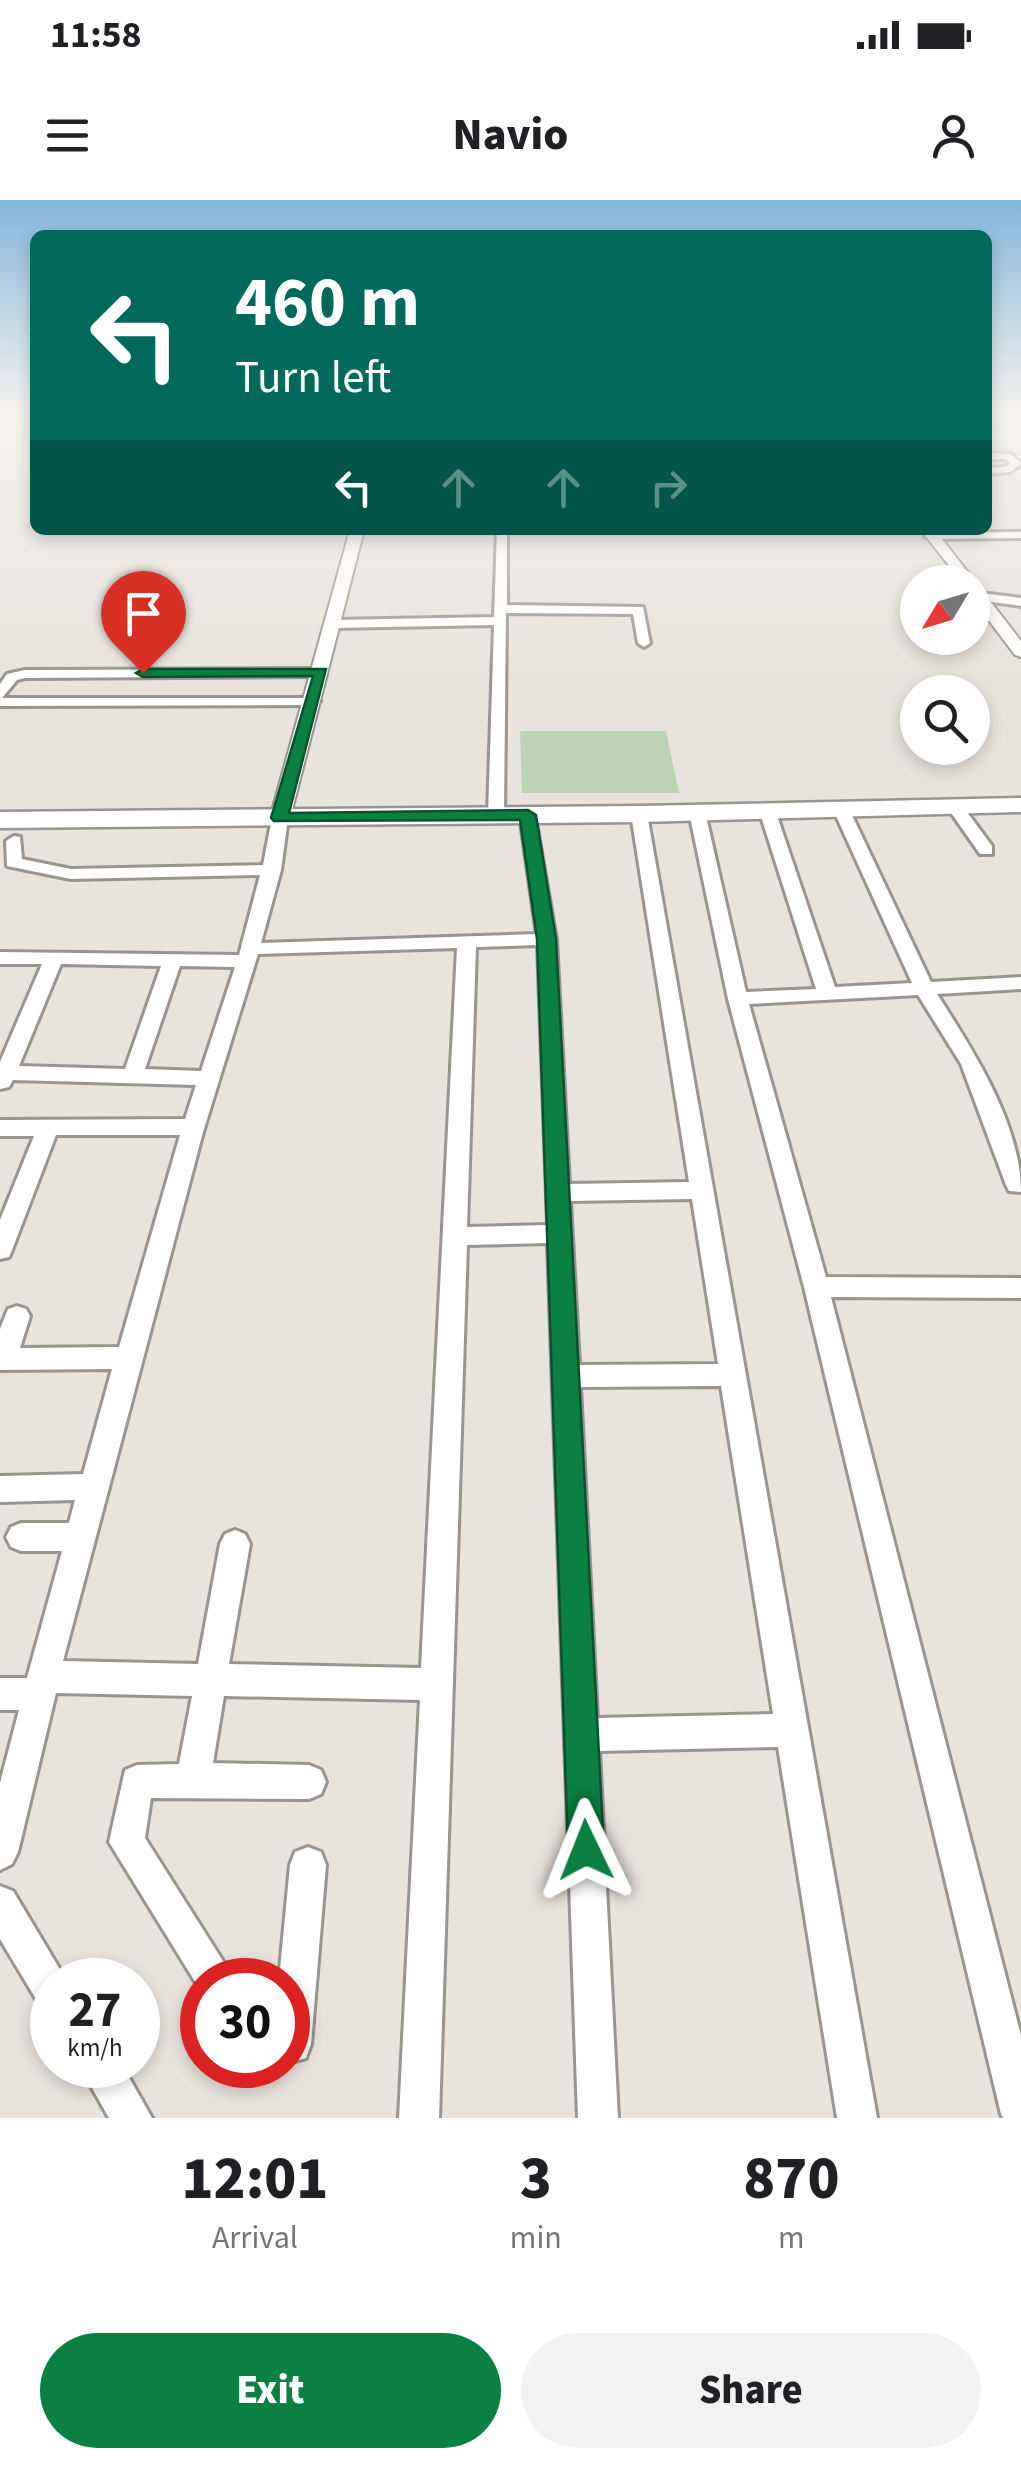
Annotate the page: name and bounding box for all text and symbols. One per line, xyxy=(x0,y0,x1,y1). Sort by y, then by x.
text: 11:58 xyxy=(50,8,142,62)
text: Navio xyxy=(453,103,568,167)
icon: menu xyxy=(40,108,95,163)
icon: person xyxy=(926,108,981,163)
text: 460 m xyxy=(235,253,420,353)
icon: left xyxy=(70,270,200,400)
text: Turn left xyxy=(235,346,391,410)
icon: left xyxy=(326,460,381,515)
icon: ahead xyxy=(431,460,486,515)
icon: ahead xyxy=(536,460,591,515)
icon: right xyxy=(641,460,696,515)
north arrow xyxy=(900,565,990,655)
map controls xyxy=(900,565,990,765)
pin xyxy=(101,571,186,674)
icon: arrive xyxy=(116,586,171,641)
button: search xyxy=(900,675,990,765)
position arrow xyxy=(534,1798,638,1902)
speed limit sign: 30 xyxy=(180,1958,310,2088)
text: 27 xyxy=(69,1975,121,2046)
text: km/h xyxy=(67,2030,123,2066)
text: 12:01 xyxy=(182,2137,328,2222)
text: 3 xyxy=(520,2137,552,2222)
text: 870 xyxy=(743,2137,839,2222)
text: Arrival xyxy=(212,2215,298,2261)
text: min xyxy=(510,2215,562,2261)
text: m xyxy=(778,2215,805,2261)
button: Exit xyxy=(40,2333,501,2448)
button: Share xyxy=(521,2333,981,2448)

